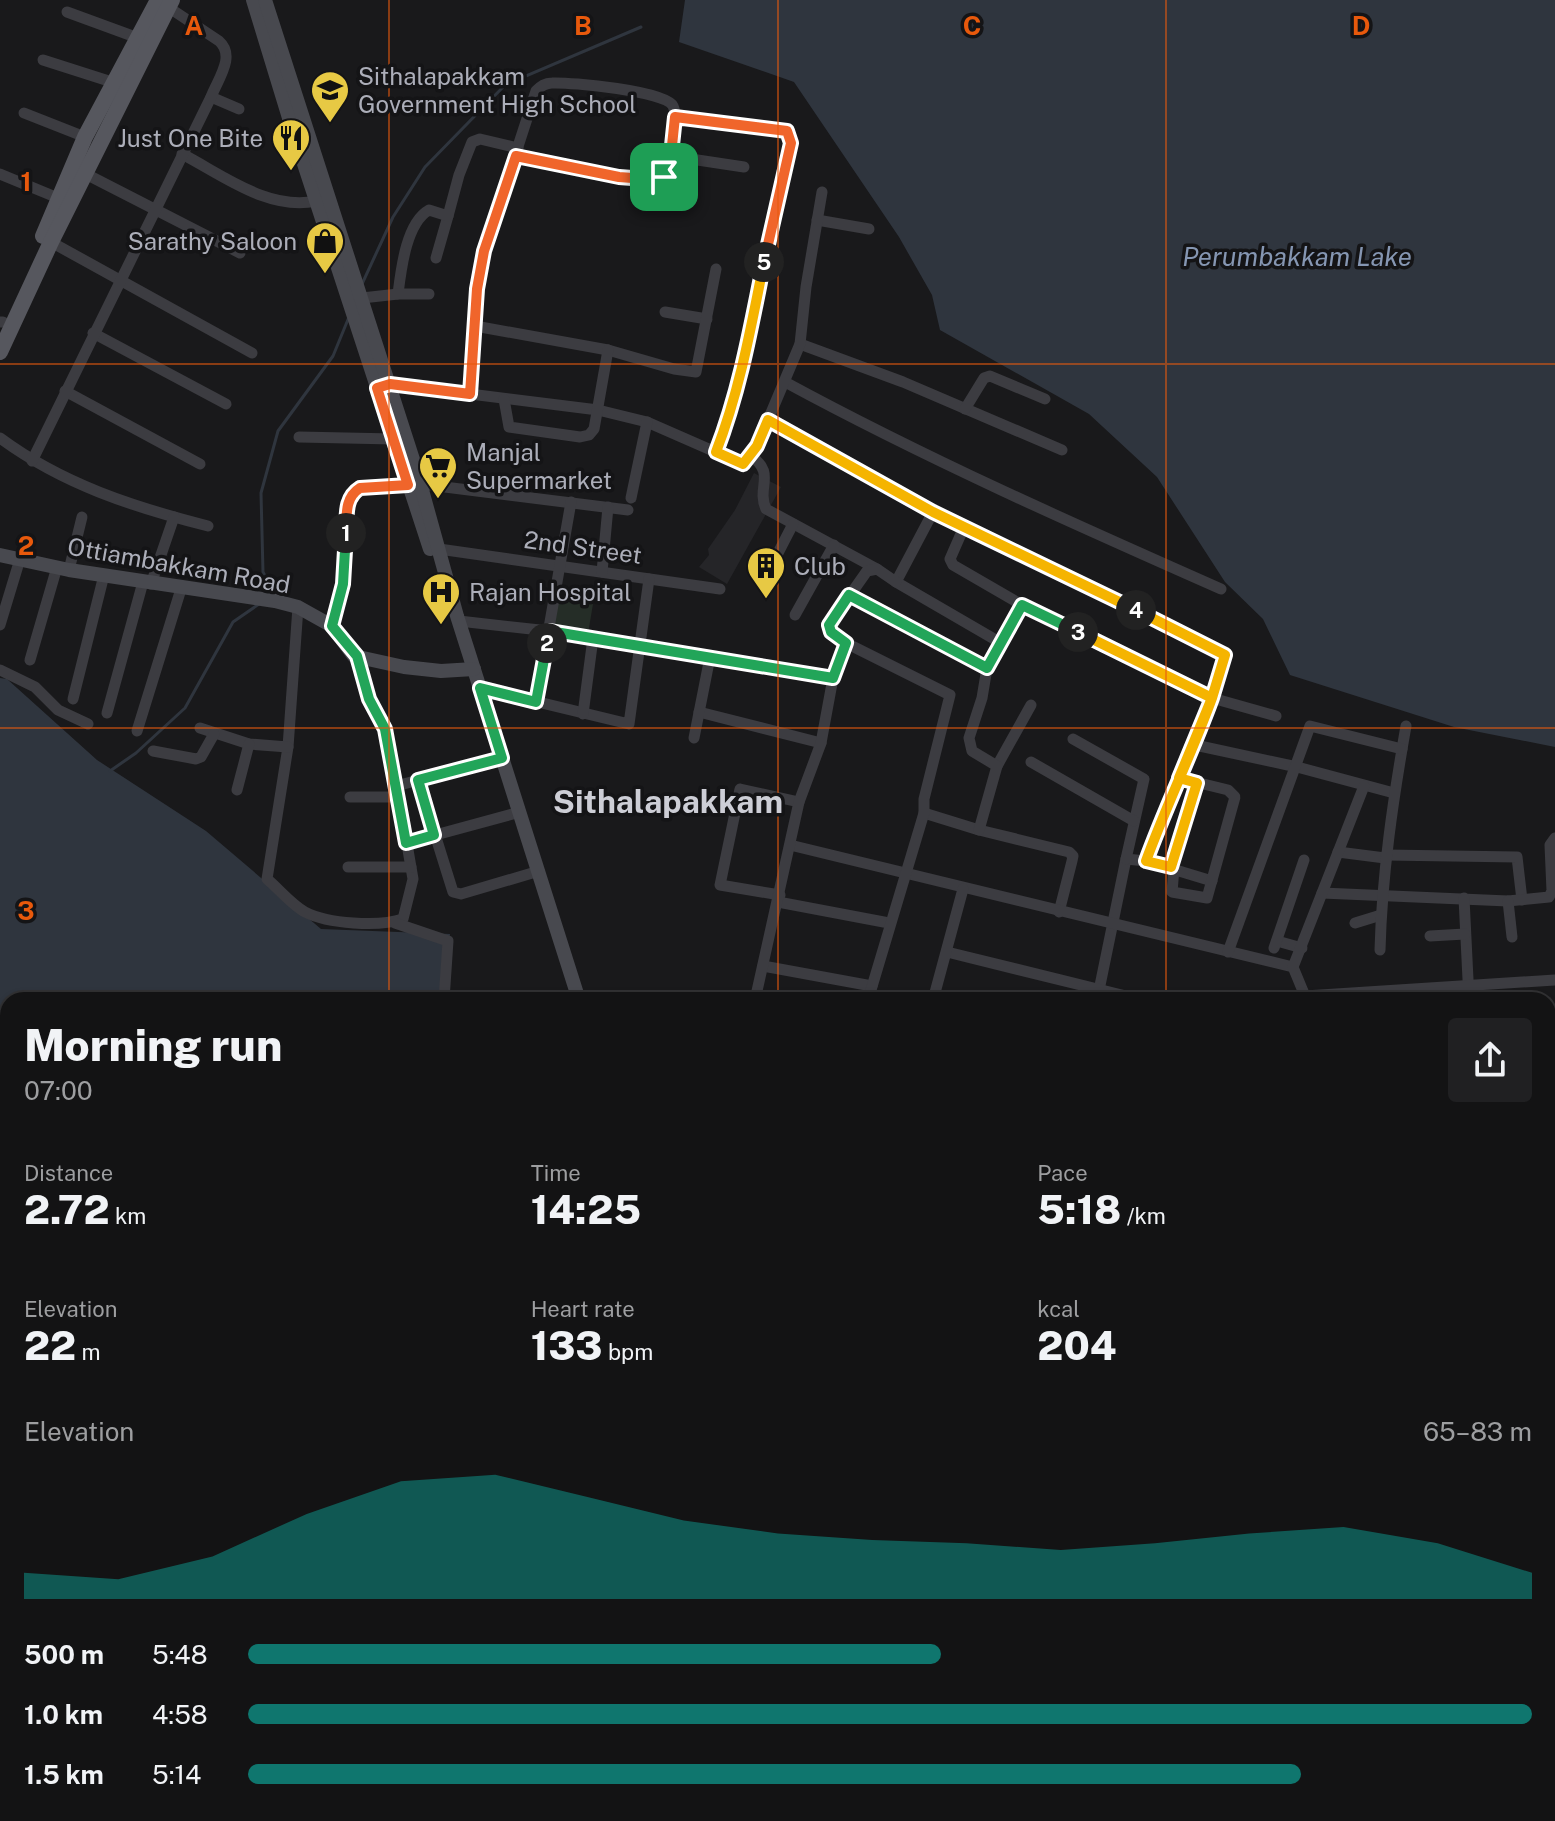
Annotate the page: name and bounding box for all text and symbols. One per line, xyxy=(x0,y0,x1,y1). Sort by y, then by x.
text: A xyxy=(185,10,204,41)
text: B xyxy=(574,10,592,41)
text: C xyxy=(963,10,981,41)
text: D xyxy=(1352,10,1370,41)
place label: Sithalapakkam Government High School xyxy=(358,62,637,118)
school or university icon: Sithalapakkam Government High School xyxy=(309,69,351,124)
restaurant icon: Just One Bite xyxy=(270,117,312,172)
place label: Just One Bite xyxy=(117,124,263,152)
pin xyxy=(630,143,698,211)
icon: arrive xyxy=(642,155,686,199)
text: 1 xyxy=(20,166,32,197)
shop icon: Sarathy Saloon xyxy=(304,220,346,275)
place label: Sarathy Saloon xyxy=(128,227,297,255)
water label: Perumbakkam Lake xyxy=(1182,241,1412,272)
pin: 5 xyxy=(744,242,784,282)
text: 5 xyxy=(757,249,771,275)
place label: Manjal Supermarket xyxy=(466,438,612,494)
supermarket icon: Manjal Supermarket xyxy=(417,445,459,500)
pin: 1 xyxy=(326,513,366,553)
text: 1 xyxy=(341,520,351,546)
street label: 2nd Street xyxy=(522,525,644,569)
text: 2 xyxy=(18,530,34,561)
street label: Ottiambakkam Road xyxy=(65,532,293,598)
building icon: Club xyxy=(745,545,787,600)
place label: Club xyxy=(794,552,846,580)
hospital icon: Rajan Hospital xyxy=(420,571,462,626)
place label: Rajan Hospital xyxy=(469,578,631,606)
pin: 4 xyxy=(1116,590,1156,630)
text: 4 xyxy=(1129,597,1143,623)
pin: 3 xyxy=(1058,612,1098,652)
text: 3 xyxy=(1071,619,1085,645)
pin: 2 xyxy=(527,623,567,663)
text: 2 xyxy=(540,630,554,656)
district label: Sithalapakkam xyxy=(553,783,783,820)
text: 3 xyxy=(17,895,35,926)
button: share xyxy=(1448,1018,1532,1102)
text: Morning run xyxy=(24,1019,282,1071)
text: 07:00 xyxy=(24,1075,93,1106)
text: Distance xyxy=(24,1160,113,1186)
text: Time xyxy=(531,1160,581,1186)
text: Pace xyxy=(1037,1160,1088,1186)
text: 2.72 xyxy=(24,1186,110,1233)
text: 14:25 xyxy=(531,1186,641,1233)
text: 5:18 xyxy=(1037,1186,1121,1233)
text: km xyxy=(110,1203,146,1229)
text: /km xyxy=(1121,1203,1166,1229)
text: Elevation xyxy=(24,1296,117,1322)
text: Heart rate xyxy=(531,1296,635,1322)
text: kcal xyxy=(1037,1296,1080,1322)
text: 22 xyxy=(24,1322,76,1369)
text: 133 xyxy=(531,1322,603,1369)
text: 204 xyxy=(1037,1322,1116,1369)
text: m xyxy=(76,1339,101,1365)
text: bpm xyxy=(603,1339,653,1365)
text: Elevation xyxy=(24,1416,134,1447)
text: 65–83 m xyxy=(1423,1416,1532,1447)
text: 500 m xyxy=(24,1639,104,1670)
text: 5:48 xyxy=(152,1639,208,1670)
text: 1.0 km xyxy=(24,1699,103,1730)
text: 4:58 xyxy=(152,1699,208,1730)
text: 1.5 km xyxy=(24,1759,104,1790)
text: 5:14 xyxy=(152,1759,201,1790)

